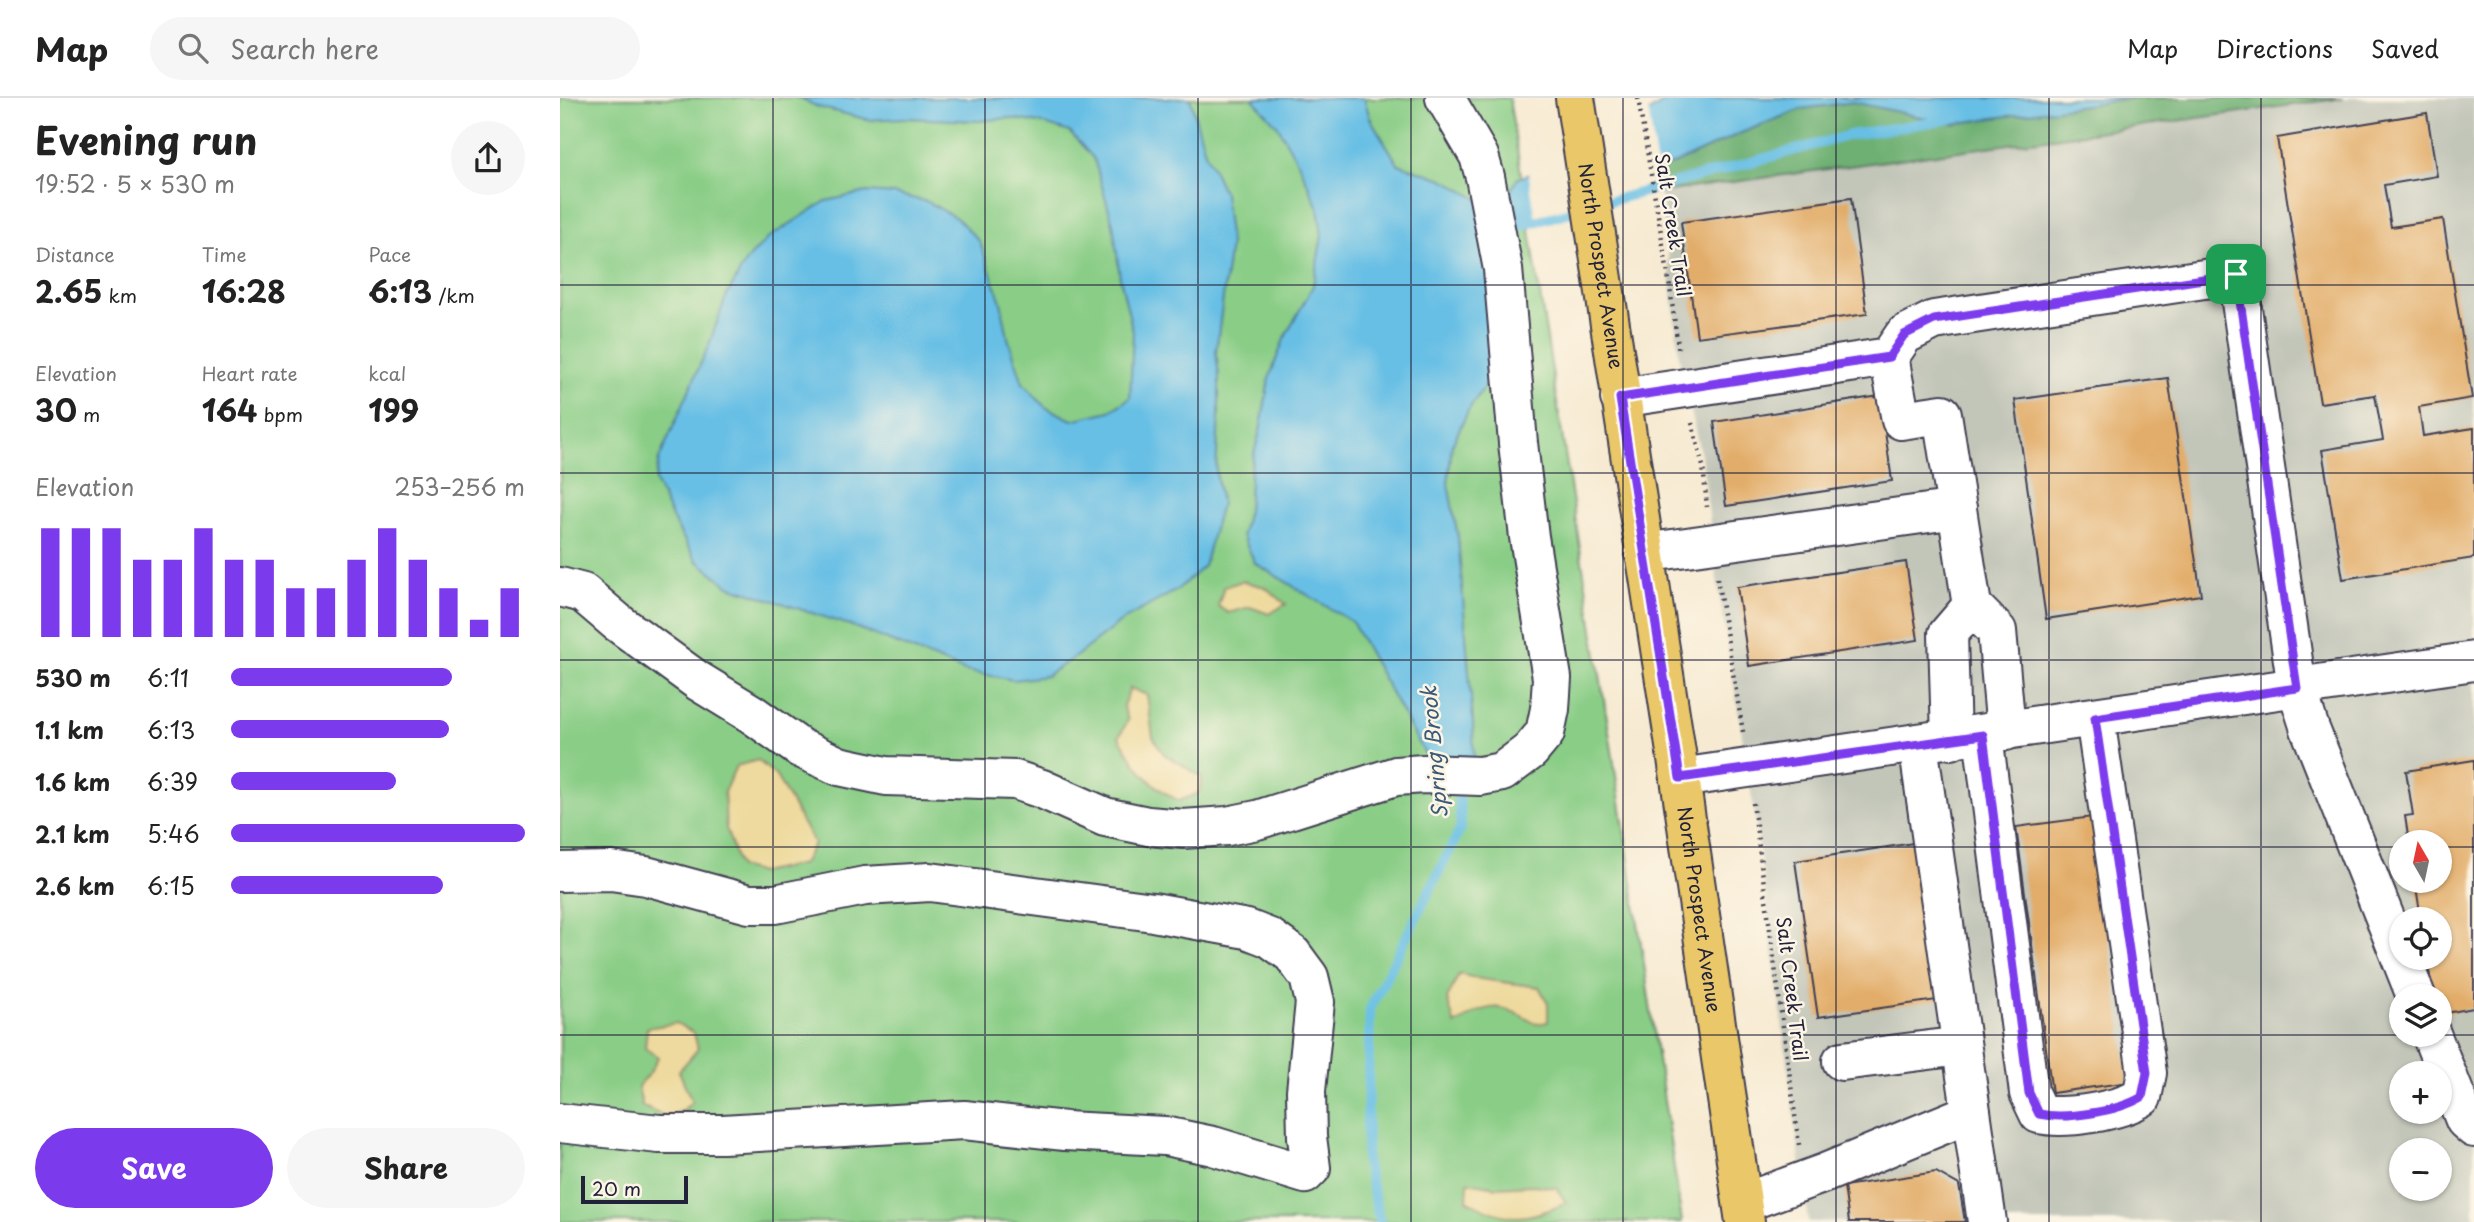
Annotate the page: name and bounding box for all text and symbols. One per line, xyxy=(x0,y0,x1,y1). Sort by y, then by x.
search box xyxy=(150,17,640,80)
text: Map xyxy=(35,23,108,73)
icon: search xyxy=(174,29,212,67)
text: Search here xyxy=(230,29,379,68)
text: Map xyxy=(2127,30,2178,66)
text: Directions xyxy=(2216,30,2333,66)
text: Saved xyxy=(2371,30,2439,66)
text: Evening run xyxy=(35,111,257,168)
button: share xyxy=(451,121,525,195)
street label: Salt Creek Trail xyxy=(1649,151,1699,299)
street label: North Prospect Avenue xyxy=(1572,161,1632,371)
text: 19:52 · 5 × 530 m xyxy=(35,166,235,201)
text: Distance xyxy=(35,240,115,268)
text: Time xyxy=(202,240,247,268)
text: Pace xyxy=(368,240,411,268)
pin xyxy=(2206,244,2266,304)
icon: arrive xyxy=(2217,255,2255,293)
text: 2.65 xyxy=(35,268,102,313)
text: 16:28 xyxy=(202,268,286,313)
text: 6:13 xyxy=(368,268,432,313)
text: km xyxy=(102,281,137,309)
text: /km xyxy=(432,281,475,309)
text: Elevation xyxy=(35,359,117,387)
text: Heart rate xyxy=(202,359,298,387)
text: kcal xyxy=(368,359,406,387)
text: 30 xyxy=(35,387,77,432)
text: 164 xyxy=(202,387,258,432)
text: 199 xyxy=(368,387,419,432)
text: m xyxy=(77,400,100,428)
text: bpm xyxy=(258,400,303,428)
text: Elevation xyxy=(35,469,134,504)
text: 253–256 m xyxy=(394,469,525,504)
text: 530 m xyxy=(35,660,111,695)
text: 6:11 xyxy=(147,660,189,695)
water label: Spring Brook xyxy=(1411,684,1455,820)
text: 1.1 km xyxy=(35,712,104,747)
text: 6:13 xyxy=(147,712,195,747)
text: 1.6 km xyxy=(35,764,110,799)
text: 6:39 xyxy=(147,764,198,799)
street label: North Prospect Avenue xyxy=(1671,804,1729,1014)
text: 2.1 km xyxy=(35,816,110,851)
text: 5:46 xyxy=(147,816,200,851)
north arrow xyxy=(2389,830,2452,892)
map controls xyxy=(2389,830,2452,1201)
text: 2.6 km xyxy=(35,868,115,903)
text: 6:15 xyxy=(147,868,195,903)
button: locate xyxy=(2389,907,2452,970)
street label: Salt Creek Trail xyxy=(1770,915,1816,1063)
button: layers xyxy=(2389,984,2452,1047)
button: + xyxy=(2389,1061,2452,1124)
button: Save xyxy=(35,1128,273,1208)
button: Share xyxy=(287,1128,525,1208)
button: − xyxy=(2389,1138,2452,1201)
scale bar xyxy=(581,1173,688,1205)
text: 20 m xyxy=(592,1174,641,1202)

